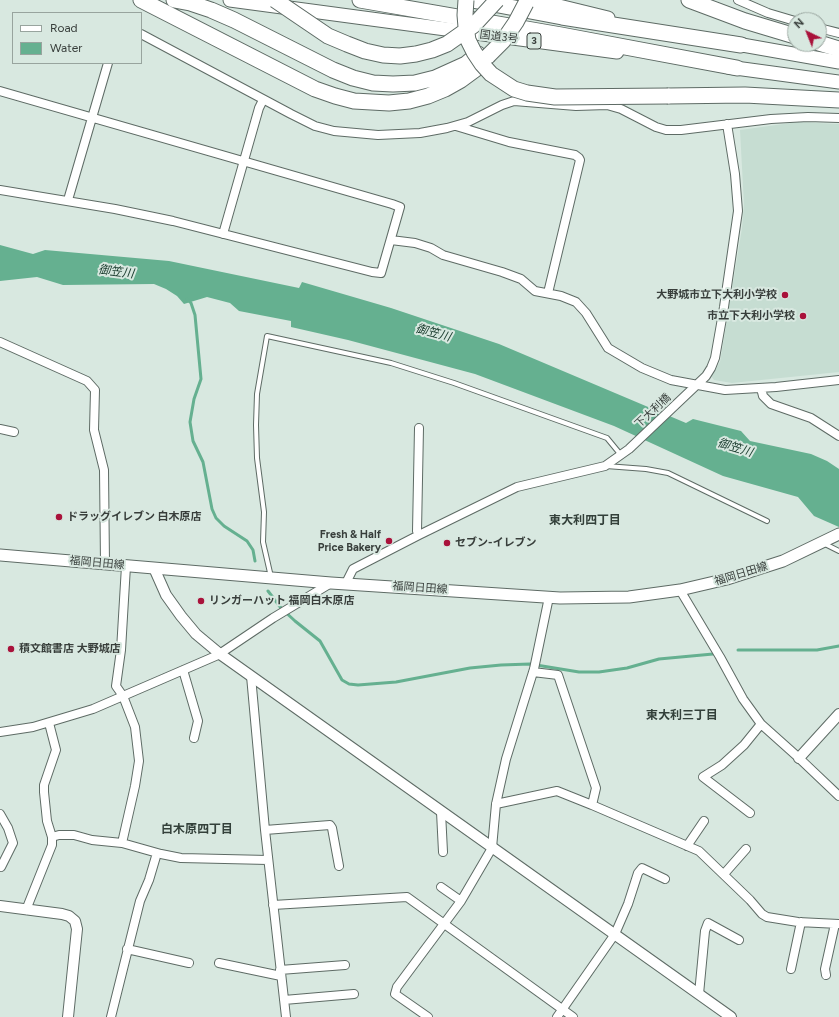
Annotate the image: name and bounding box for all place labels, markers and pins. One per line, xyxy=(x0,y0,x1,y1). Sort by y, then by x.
place label: 大野城市立下大利小学校 xyxy=(656,288,777,302)
marker: 大野城市立下大利小学校 xyxy=(780,290,790,300)
place label: 市立下大利小学校 xyxy=(707,309,795,323)
marker: 市立下大利小学校 xyxy=(798,311,808,321)
place label: ドラッグイレブン 白木原店 xyxy=(67,510,202,524)
marker: ドラッグイレブン 白木原店 xyxy=(54,512,64,522)
place label: Fresh & Half Price Bakery xyxy=(318,528,381,554)
marker: Fresh & Half Price Bakery xyxy=(384,536,394,546)
place label: セブン-イレブン xyxy=(455,536,536,550)
marker: セブン-イレブン xyxy=(442,538,452,548)
place label: リンガーハット 福岡白木原店 xyxy=(209,594,355,608)
marker: リンガーハット 福岡白木原店 xyxy=(196,596,206,606)
place label: 積文館書店 大野城店 xyxy=(19,642,121,656)
marker: 積文館書店 大野城店 xyxy=(6,644,16,654)

